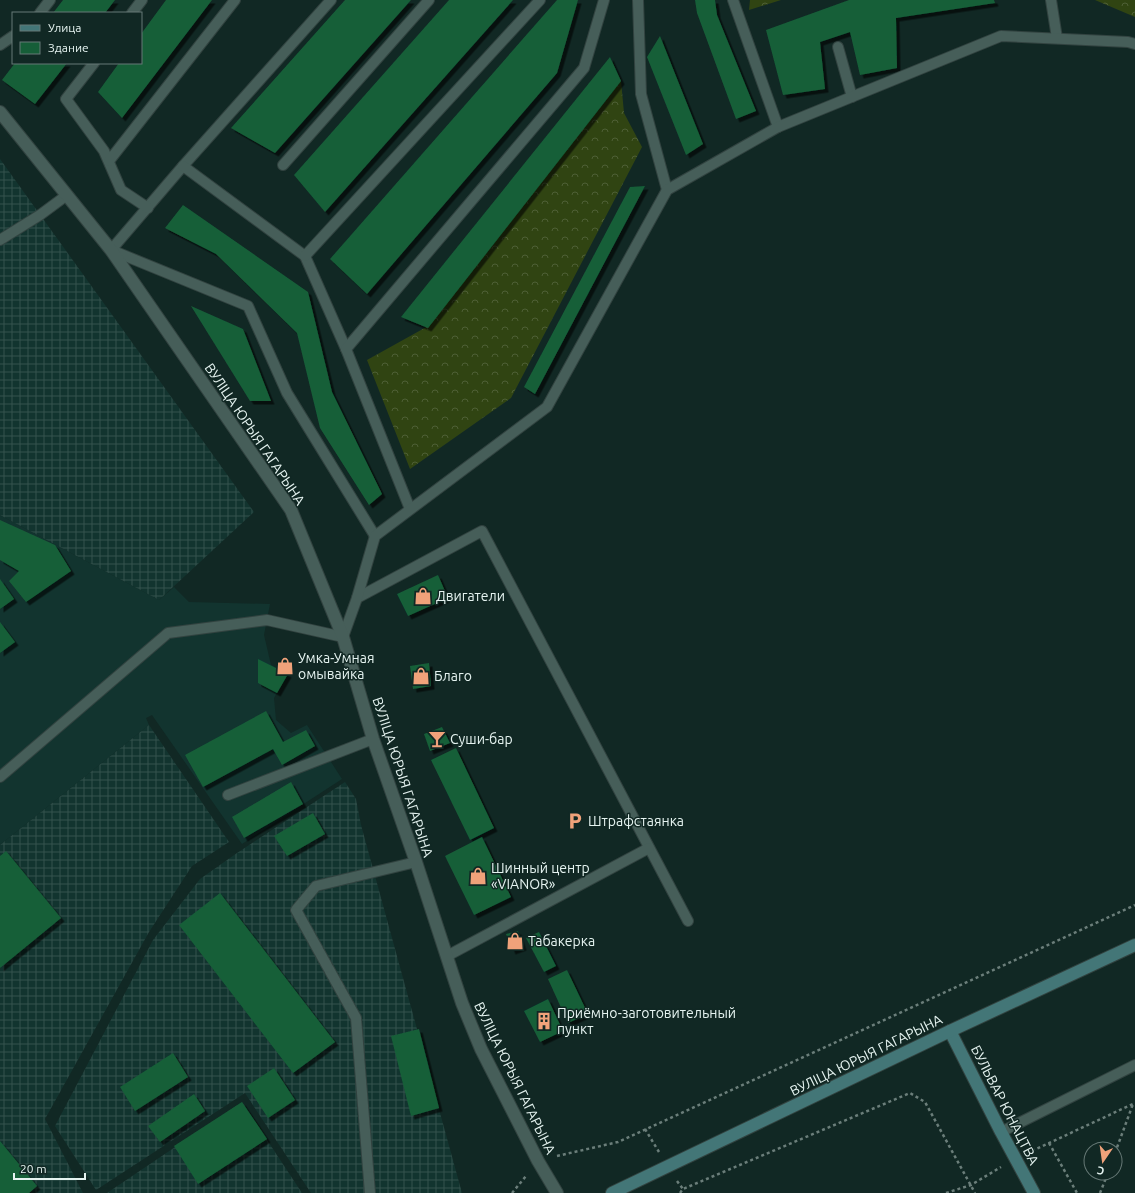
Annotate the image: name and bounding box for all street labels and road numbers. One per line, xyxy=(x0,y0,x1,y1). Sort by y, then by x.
street label: ВУЛІЦА ЮРЫЯ ГАГАРЫНА xyxy=(202,360,308,508)
street label: ВУЛІЦА ЮРЫЯ ГАГАРЫНА xyxy=(370,695,436,859)
street label: ВУЛІЦА ЮРЫЯ ГАГАРЫНА xyxy=(471,999,559,1157)
street label: ВУЛІЦА ЮРЫЯ ГАГАРЫНА xyxy=(787,1011,945,1099)
street label: БУЛЬВАР ЮНАЦТВА xyxy=(968,1042,1042,1168)

